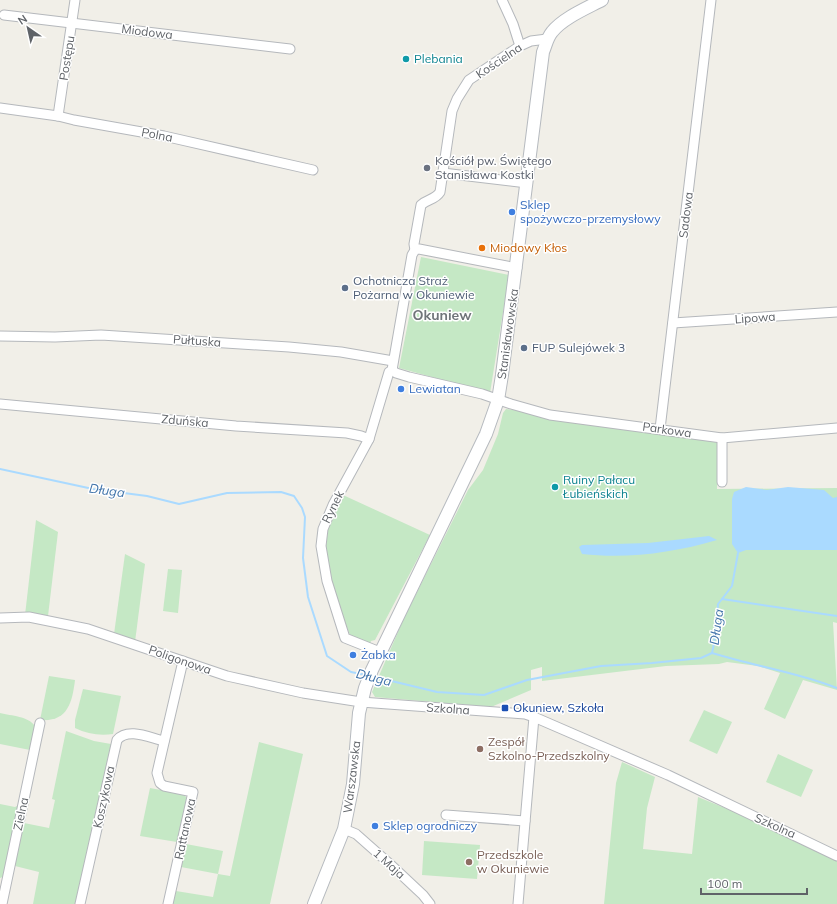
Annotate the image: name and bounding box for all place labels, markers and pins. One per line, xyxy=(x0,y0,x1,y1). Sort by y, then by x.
place label: Plebania xyxy=(414,51,463,66)
marker: Plebania xyxy=(401,54,411,64)
place label: Kościół pw. Świętego Stanisława Kostki xyxy=(435,153,552,182)
marker: Kościół pw. Świętego Stanisława Kostki xyxy=(422,163,432,173)
place label: Sklep spożywczo-przemysłowy xyxy=(520,197,661,226)
marker: Sklep spożywczo-przemysłowy xyxy=(507,207,517,217)
place label: Miodowy Kłos xyxy=(490,240,567,255)
marker: Miodowy Kłos xyxy=(477,243,487,253)
place label: Ochotnicza Straż Pożarna w Okuniewie xyxy=(353,273,475,302)
marker: Ochotnicza Straż Pożarna w Okuniewie xyxy=(340,283,350,293)
place label: FUP Sulejówek 3 xyxy=(532,340,625,355)
marker: FUP Sulejówek 3 xyxy=(519,343,529,353)
place label: Lewiatan xyxy=(409,381,461,396)
marker: Lewiatan xyxy=(396,384,406,394)
place label: Ruiny Pałacu Łubieńskich xyxy=(562,472,635,501)
marker: Ruiny Pałacu Łubieńskich xyxy=(550,482,560,492)
place label: Żabka xyxy=(361,647,396,662)
marker: Żabka xyxy=(348,650,358,660)
place label: Okuniew, Szkoła xyxy=(513,700,604,715)
marker: Okuniew, Szkoła xyxy=(500,703,510,713)
place label: Zespół Szkolno-Przedszkolny xyxy=(488,734,610,763)
marker: Zespół Szkolno-Przedszkolny xyxy=(475,744,485,754)
place label: Sklep ogrodniczy xyxy=(383,818,478,833)
marker: Sklep ogrodniczy xyxy=(370,821,380,831)
place label: Przedszkole w Okuniewie xyxy=(477,847,549,876)
marker: Przedszkole w Okuniewie xyxy=(464,857,474,867)

